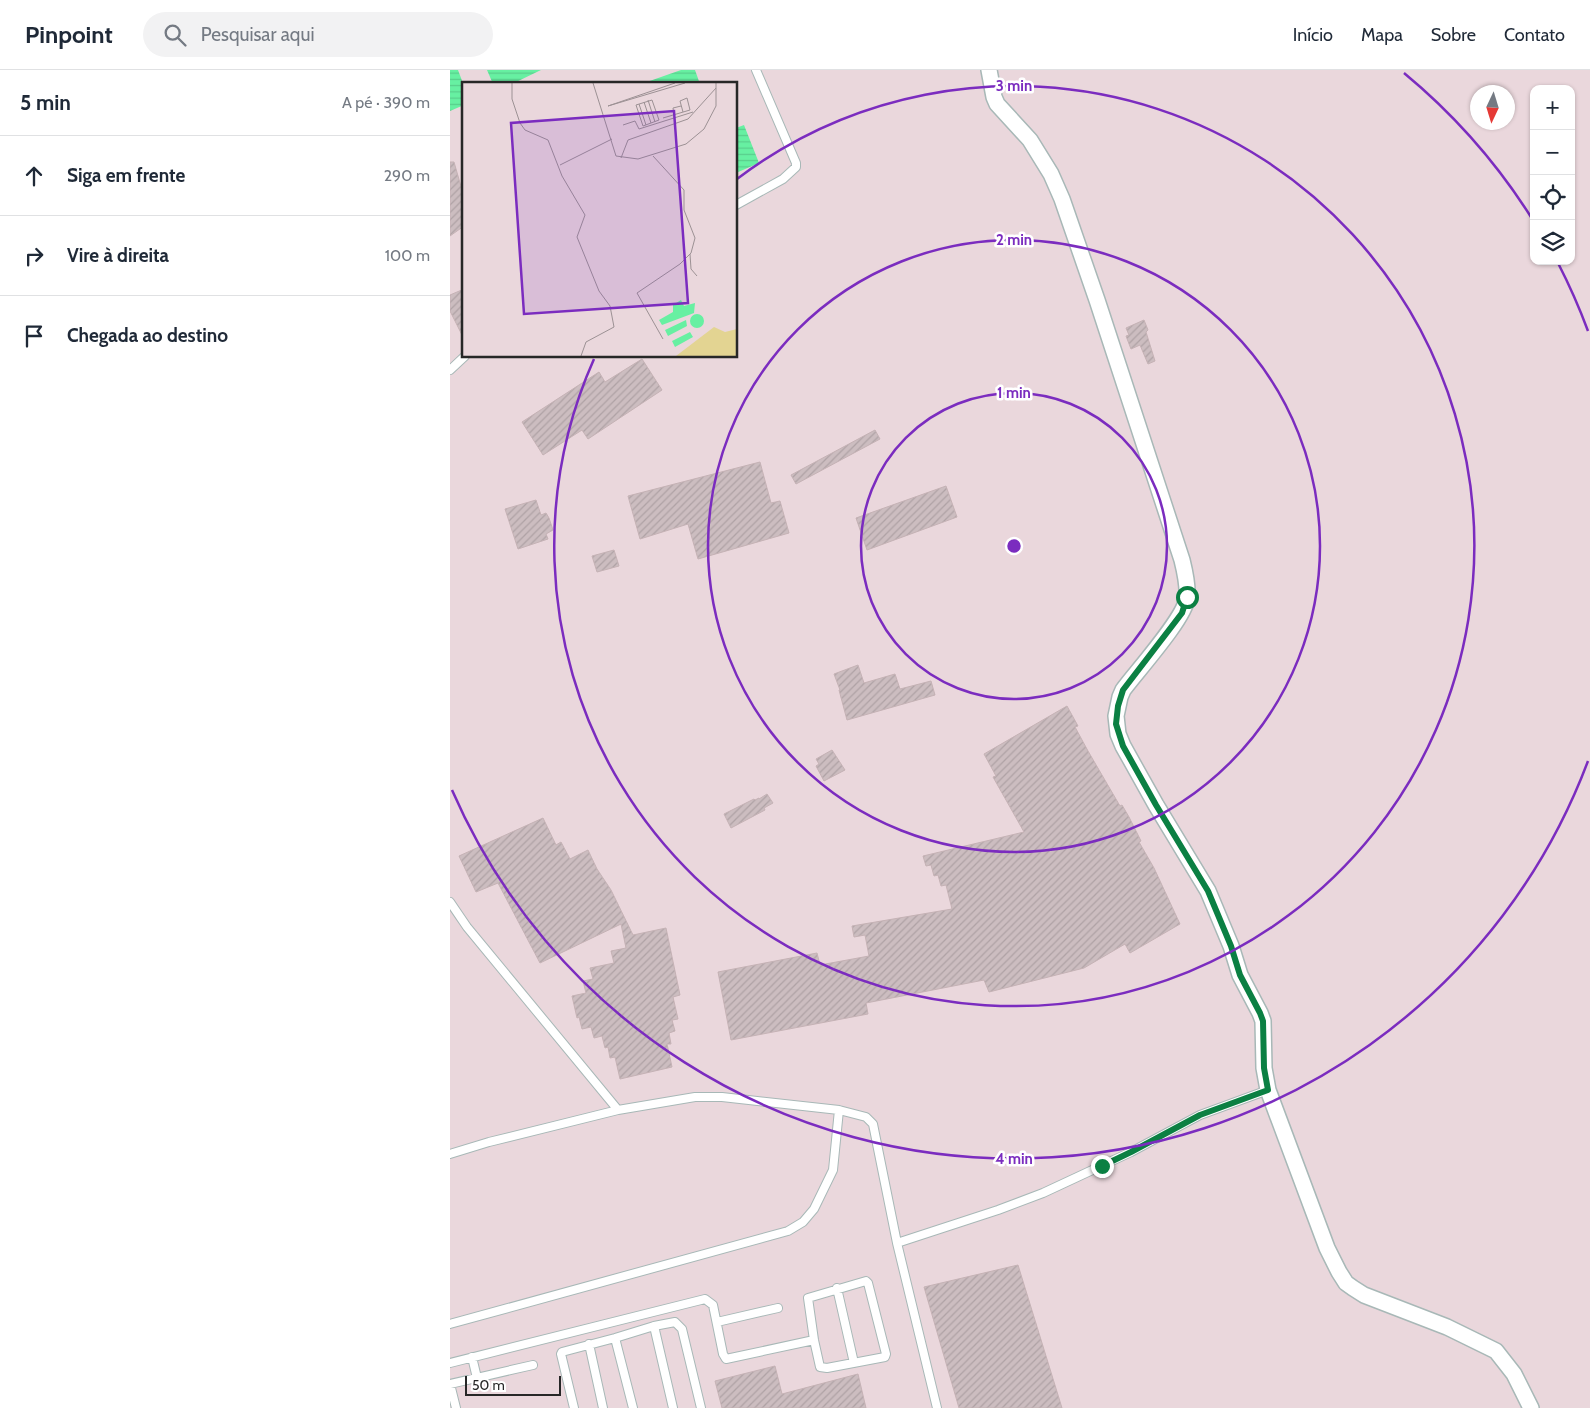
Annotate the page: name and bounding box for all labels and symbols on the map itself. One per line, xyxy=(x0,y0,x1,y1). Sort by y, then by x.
text: 3 min xyxy=(996,77,1032,95)
inset map xyxy=(462,82,738,358)
north arrow xyxy=(1470,85,1515,130)
text: 2 min xyxy=(996,231,1032,249)
text: 1 min xyxy=(997,384,1031,402)
centre of rings xyxy=(1005,537,1023,555)
route start xyxy=(1176,586,1199,609)
text: 4 min xyxy=(995,1150,1033,1168)
route end xyxy=(1091,1155,1114,1178)
scale bar xyxy=(465,1373,561,1396)

